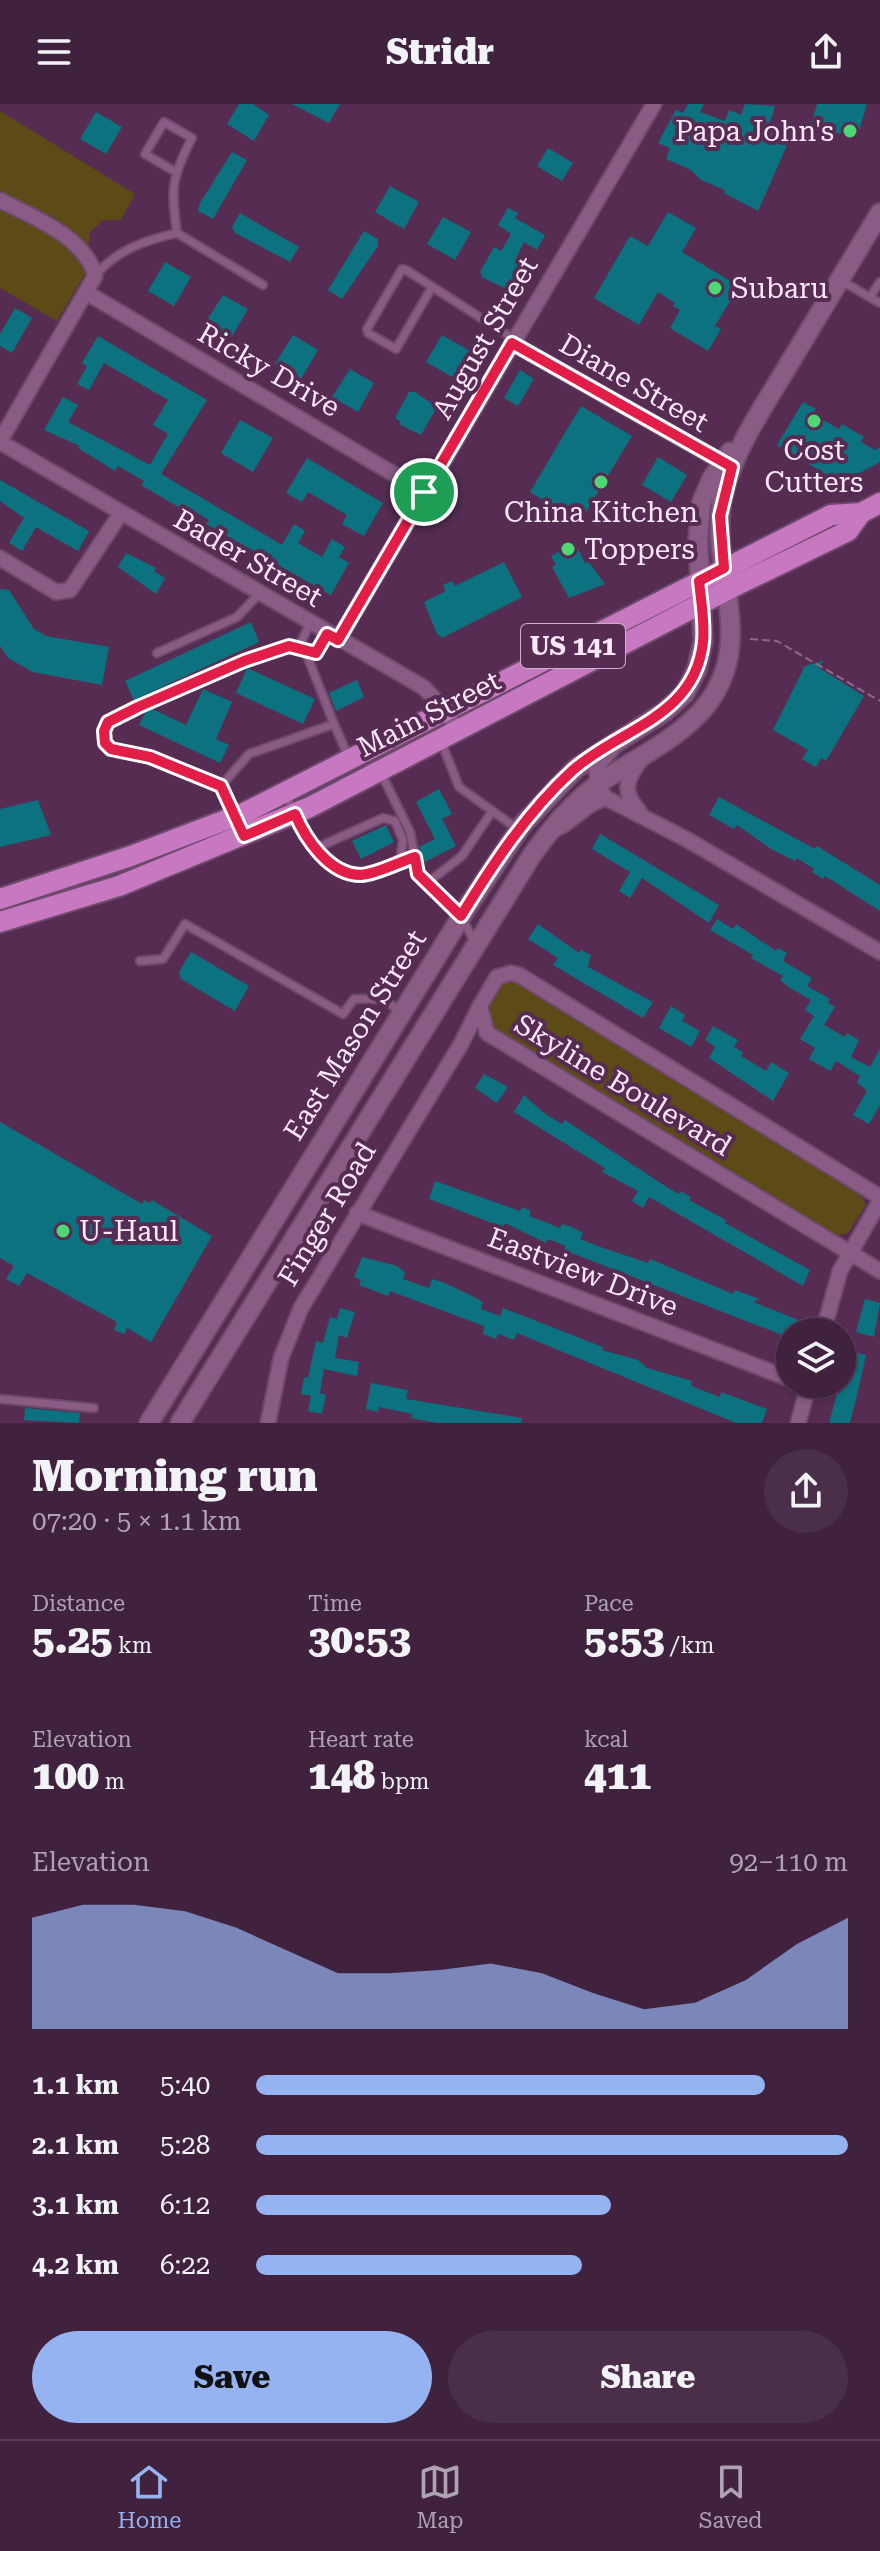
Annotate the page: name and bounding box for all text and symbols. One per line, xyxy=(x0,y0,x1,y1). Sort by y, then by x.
icon: menu xyxy=(32,30,76,74)
icon: share xyxy=(804,30,848,74)
text: Stridr xyxy=(386,31,494,73)
place label: Papa John's xyxy=(675,115,834,148)
marker: Papa John's xyxy=(841,122,859,140)
street label: August Street xyxy=(425,251,545,425)
place label: Subaru xyxy=(731,272,828,305)
marker: Subaru xyxy=(706,279,724,297)
street label: Ricky Drive xyxy=(192,316,346,424)
street label: Diane Street xyxy=(554,327,714,439)
marker: Cost Cutters xyxy=(805,412,823,430)
place label: Cost Cutters xyxy=(765,434,863,499)
pin xyxy=(390,458,458,526)
icon: arrive xyxy=(402,470,446,514)
marker: China Kitchen xyxy=(592,473,610,491)
place label: China Kitchen xyxy=(504,496,698,529)
street label: Bader Street xyxy=(168,502,328,614)
place label: Toppers xyxy=(584,533,695,566)
marker: Toppers xyxy=(559,540,577,558)
road number: US 141 xyxy=(521,624,625,668)
street label: Main Street xyxy=(352,664,506,764)
street label: East Mason Street xyxy=(277,924,433,1146)
street label: Skyline Boulevard xyxy=(509,1007,737,1163)
street label: Finger Road xyxy=(271,1136,383,1292)
place label: U-Haul xyxy=(79,1215,178,1248)
street label: Eastview Drive xyxy=(483,1221,683,1323)
marker: U-Haul xyxy=(54,1222,72,1240)
map controls xyxy=(776,1318,856,1398)
button: layers xyxy=(776,1318,856,1398)
button: share xyxy=(764,1449,848,1533)
text: Morning run xyxy=(32,1450,318,1502)
text: 07:20 · 5 × 1.1 km xyxy=(32,1506,242,1536)
text: Distance xyxy=(32,1591,125,1616)
text: Time xyxy=(308,1591,362,1616)
text: Pace xyxy=(584,1591,634,1616)
text: 5.25 xyxy=(32,1616,113,1663)
text: 30:53 xyxy=(308,1616,411,1663)
text: 5:53 xyxy=(584,1616,664,1663)
text: km xyxy=(113,1633,152,1658)
text: /km xyxy=(664,1633,714,1658)
text: Elevation xyxy=(32,1727,132,1752)
text: Heart rate xyxy=(308,1727,414,1752)
text: kcal xyxy=(584,1727,628,1752)
text: 100 xyxy=(32,1752,99,1799)
text: 148 xyxy=(308,1752,375,1799)
text: 411 xyxy=(584,1752,651,1799)
text: m xyxy=(99,1769,125,1794)
text: bpm xyxy=(375,1769,429,1794)
text: Elevation xyxy=(32,1847,150,1877)
text: 92–110 m xyxy=(729,1847,848,1877)
text: 1.1 km xyxy=(32,2070,119,2100)
text: 5:40 xyxy=(160,2070,210,2100)
text: 2.1 km xyxy=(32,2130,119,2160)
text: 5:28 xyxy=(160,2130,210,2160)
text: 3.1 km xyxy=(32,2190,119,2220)
text: 6:12 xyxy=(160,2190,210,2220)
text: 4.2 km xyxy=(32,2250,119,2280)
text: 6:22 xyxy=(160,2250,210,2280)
button: Save xyxy=(32,2331,432,2423)
button: Share xyxy=(448,2331,848,2423)
tab: Home xyxy=(118,2460,181,2533)
tab: Map xyxy=(416,2460,464,2533)
tab: Saved xyxy=(699,2460,762,2533)

